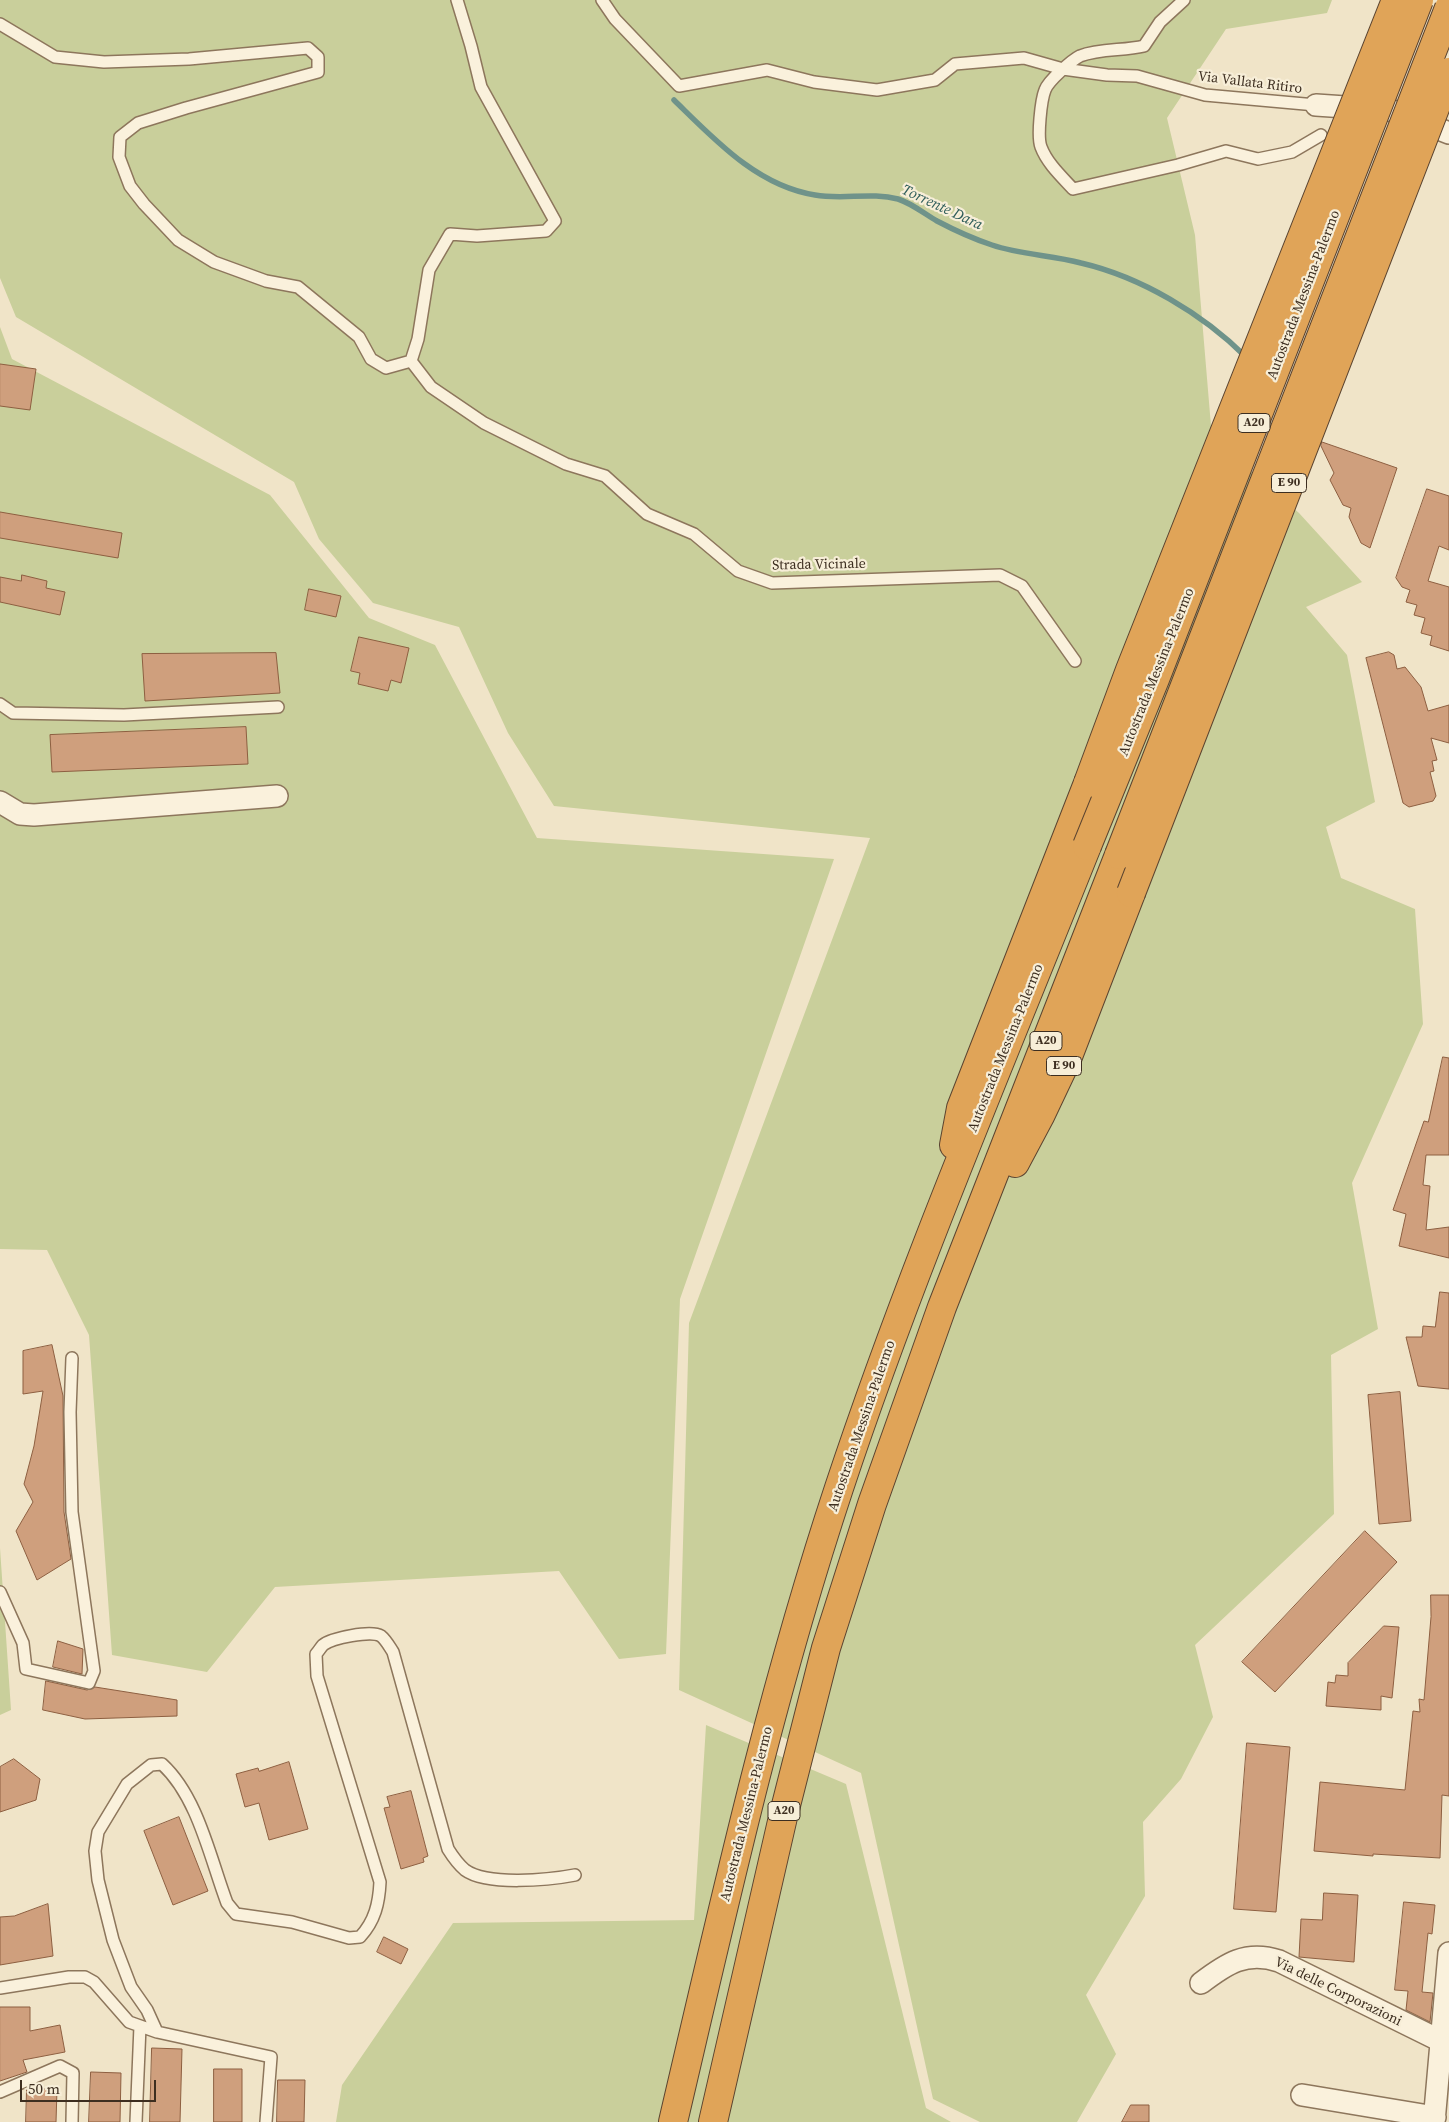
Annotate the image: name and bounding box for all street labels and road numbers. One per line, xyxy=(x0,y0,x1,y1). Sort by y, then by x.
street label: Via Vallata Ritiro xyxy=(1197,68,1303,98)
street label: Autostrada Messina-Palermo xyxy=(1264,208,1344,382)
road number: A20 xyxy=(1238,413,1270,432)
road number: E 90 xyxy=(1272,473,1306,492)
street label: Strada Vicinale xyxy=(772,556,866,574)
street label: Autostrada Messina-Palermo xyxy=(1116,586,1198,758)
street label: Autostrada Messina-Palermo xyxy=(965,962,1047,1134)
road number: A20 xyxy=(1030,1032,1062,1050)
road number: E 90 xyxy=(1046,1056,1082,1076)
street label: Autostrada Messina-Palermo xyxy=(825,1338,899,1514)
street label: Autostrada Messina-Palermo xyxy=(717,1725,777,1903)
road number: A20 xyxy=(768,1802,800,1820)
street label: Via delle Corporazioni xyxy=(1272,1954,1404,2030)

